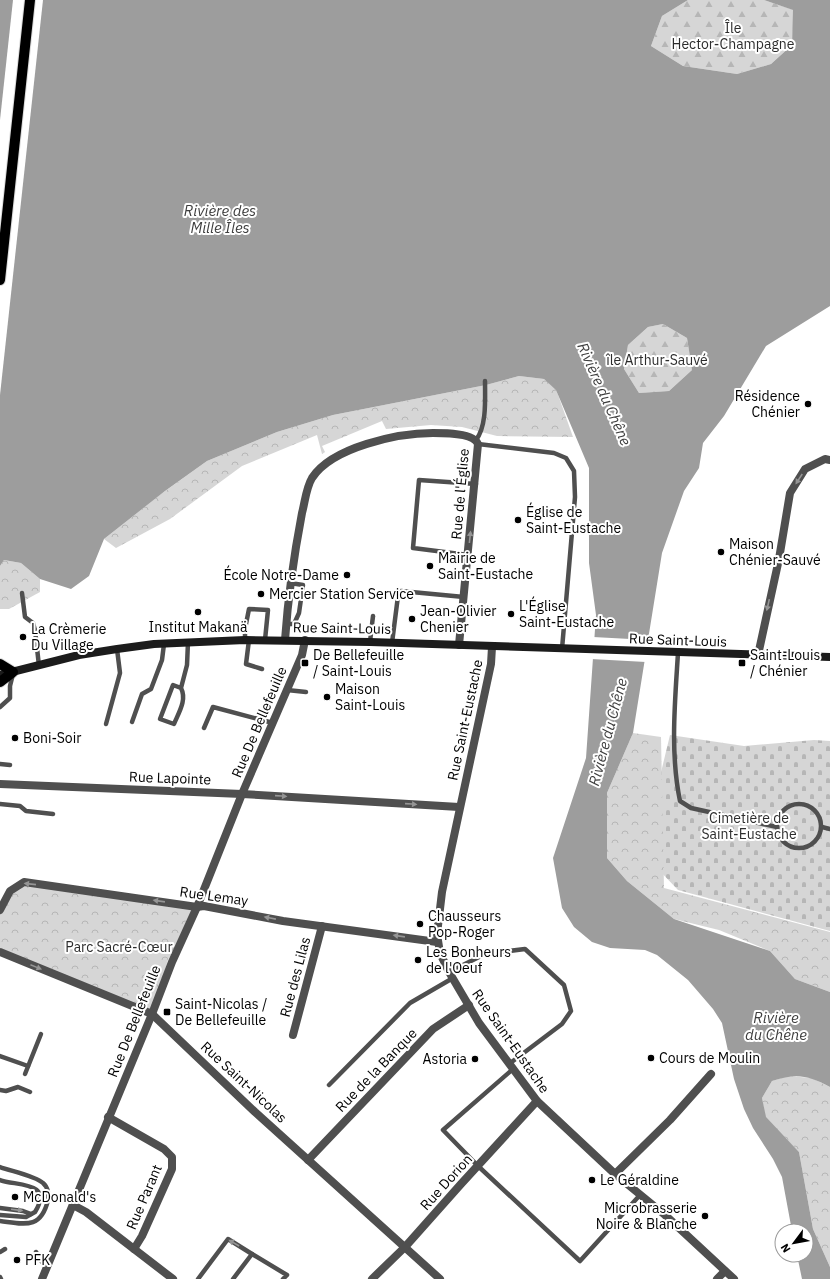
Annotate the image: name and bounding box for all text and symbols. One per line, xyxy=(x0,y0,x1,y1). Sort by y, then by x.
park label: Île Hector-Champagne xyxy=(672,19,795,53)
water label: Rivière des Mille Îles xyxy=(184,201,256,237)
water label: Rivière du Chêne xyxy=(573,339,636,449)
park label: île Arthur-Sauvé xyxy=(605,351,708,369)
place label: Résidence Chénier xyxy=(735,387,800,421)
marker: Résidence Chénier xyxy=(803,399,813,409)
street label: Rue de l'Église xyxy=(446,447,473,540)
one-way arrow xyxy=(795,473,802,485)
place label: Église de Saint-Eustache xyxy=(526,502,621,537)
marker: Église de Saint-Eustache xyxy=(513,515,523,525)
one-way arrow xyxy=(467,531,473,543)
place label: Maison Chénier-Sauvé xyxy=(729,535,821,569)
marker: Maison Chénier-Sauvé xyxy=(716,547,726,557)
place label: Mairie de Saint-Eustache xyxy=(438,549,533,583)
marker: Mairie de Saint-Eustache xyxy=(425,561,435,571)
place label: École Notre-Dame xyxy=(223,565,339,584)
marker: École Notre-Dame xyxy=(342,570,352,580)
place label: Mercier Station Service xyxy=(269,585,414,603)
marker: Mercier Station Service xyxy=(256,589,266,599)
place label: L'Église Saint-Eustache xyxy=(519,596,614,631)
one-way arrow xyxy=(765,598,771,611)
place label: Jean-Olivier Chenier xyxy=(420,602,496,636)
marker: Institut Makanä xyxy=(193,607,203,617)
marker: L'Église Saint-Eustache xyxy=(506,609,516,619)
marker: Jean-Olivier Chenier xyxy=(407,614,417,624)
place label: Institut Makanä xyxy=(149,618,248,636)
street label: Rue Saint-Louis xyxy=(293,618,391,638)
place label: La Crèmerie Du Village xyxy=(31,620,107,654)
street label: Rue Saint-Louis xyxy=(629,629,728,651)
marker: La Crèmerie Du Village xyxy=(18,632,28,642)
place label: De Bellefeuille / Saint-Louis xyxy=(313,646,405,680)
place label: Saint-Louis / Chénier xyxy=(750,646,820,680)
marker: De Bellefeuille / Saint-Louis xyxy=(300,658,310,668)
street label: Rue Saint-Eustache xyxy=(443,658,487,782)
marker: Saint-Louis / Chénier xyxy=(737,658,747,668)
street label: Rue De Bellefeuille xyxy=(227,663,291,780)
water label: Rivière du Chêne xyxy=(584,676,631,788)
place label: Maison Saint-Louis xyxy=(335,680,405,714)
marker: Maison Saint-Louis xyxy=(322,692,332,702)
place label: Boni-Soir xyxy=(23,729,81,747)
marker: Boni-Soir xyxy=(10,733,20,743)
street label: Rue Lapointe xyxy=(129,768,212,788)
one-way arrow xyxy=(275,793,287,800)
one-way arrow xyxy=(405,801,417,808)
park label: Cimetière de Saint-Eustache xyxy=(701,809,797,843)
one-way arrow xyxy=(24,880,36,887)
street label: Rue Lemay xyxy=(179,882,249,910)
one-way arrow xyxy=(153,898,165,904)
place label: Chausseurs Pop-Roger xyxy=(428,907,501,941)
one-way arrow xyxy=(264,915,276,921)
marker: Chausseurs Pop-Roger xyxy=(415,919,425,929)
one-way arrow xyxy=(393,933,405,939)
street label: Rue des Lilas xyxy=(276,935,314,1019)
park label: Parc Sacré-Cœur xyxy=(65,938,173,956)
place label: Les Bonheurs de l'Oeuf xyxy=(426,943,511,977)
marker: Les Bonheurs de l'Oeuf xyxy=(413,955,423,965)
street label: Rue De Bellefeuille xyxy=(103,962,165,1080)
one-way arrow xyxy=(31,964,42,970)
street label: Rue Saint-Eustache xyxy=(468,985,554,1097)
place label: Saint-Nicolas / De Bellefeuille xyxy=(175,995,267,1029)
marker: Saint-Nicolas / De Bellefeuille xyxy=(162,1007,172,1017)
water label: Rivière du Chêne xyxy=(745,1008,807,1044)
street label: Rue de la Banque xyxy=(331,1024,421,1116)
street label: Rue Saint-Nicolas xyxy=(197,1037,291,1127)
place label: Cours de Moulin xyxy=(659,1049,760,1067)
place label: Astoria xyxy=(422,1050,468,1068)
marker: Cours de Moulin xyxy=(646,1053,656,1063)
marker: Astoria xyxy=(470,1054,480,1064)
street label: Rue Dorion xyxy=(416,1150,476,1214)
street label: Rue Parant xyxy=(122,1162,166,1232)
place label: Le Géraldine xyxy=(600,1171,679,1189)
marker: Le Géraldine xyxy=(587,1175,597,1185)
place label: McDonald's xyxy=(23,1188,96,1206)
marker: McDonald's xyxy=(10,1192,20,1202)
place label: Microbrasserie Noire & Blanche xyxy=(596,1199,697,1233)
one-way arrow xyxy=(11,1207,23,1213)
marker: Microbrasserie Noire & Blanche xyxy=(700,1211,710,1221)
north arrow xyxy=(774,1223,814,1263)
one-way arrow xyxy=(228,1239,240,1246)
text: N xyxy=(777,1241,794,1255)
place label: PFK xyxy=(25,1251,50,1269)
marker: PFK xyxy=(12,1255,22,1265)

